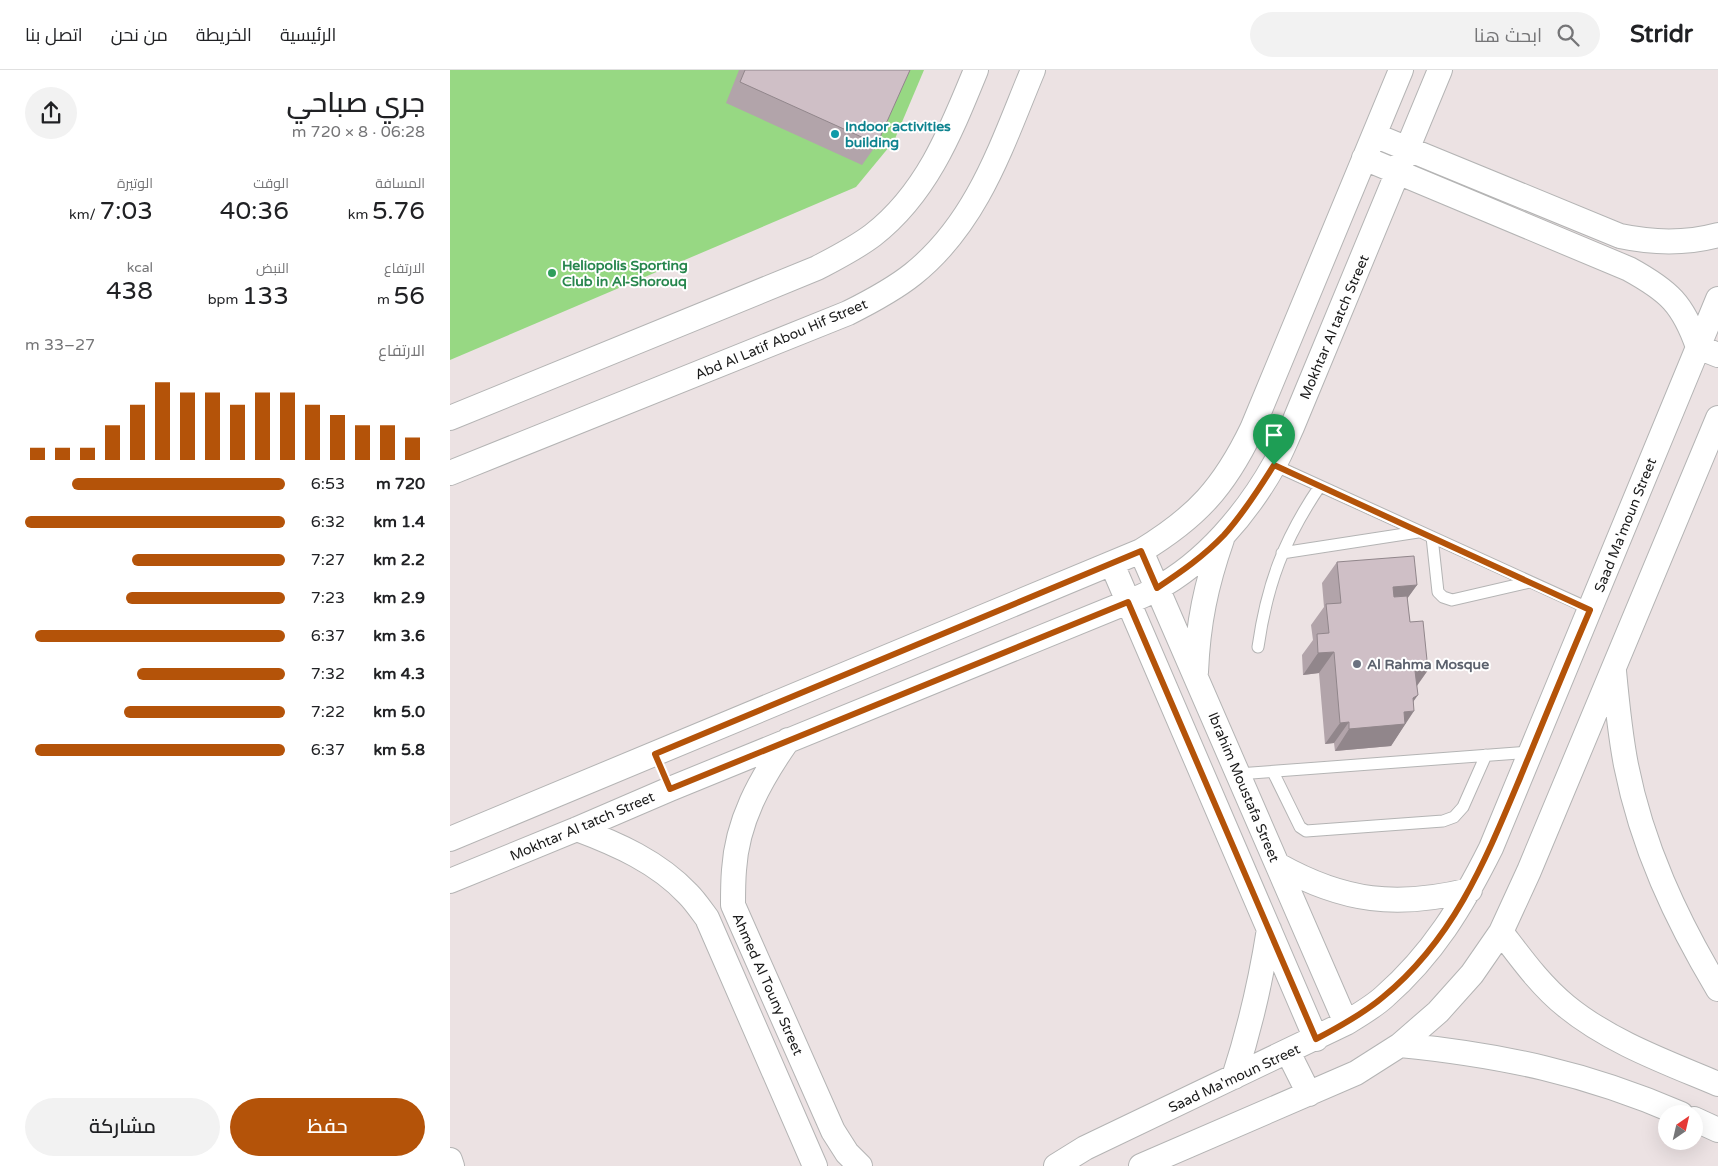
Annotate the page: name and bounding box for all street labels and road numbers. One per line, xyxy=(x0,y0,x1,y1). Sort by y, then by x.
street label: Mokhtar Al tatch Street xyxy=(1296,252,1373,402)
street label: Abd Al Latif Abou Hif Street xyxy=(692,295,871,384)
street label: Saad Ma'moun Street xyxy=(1591,455,1660,595)
street label: Ibrahim Moustafa Street xyxy=(1204,710,1283,865)
street label: Mokhtar Al tatch Street xyxy=(507,788,658,865)
street label: Ahmed Al Touny Street xyxy=(728,910,807,1059)
street label: Saad Ma'moun Street xyxy=(1166,1040,1303,1116)

